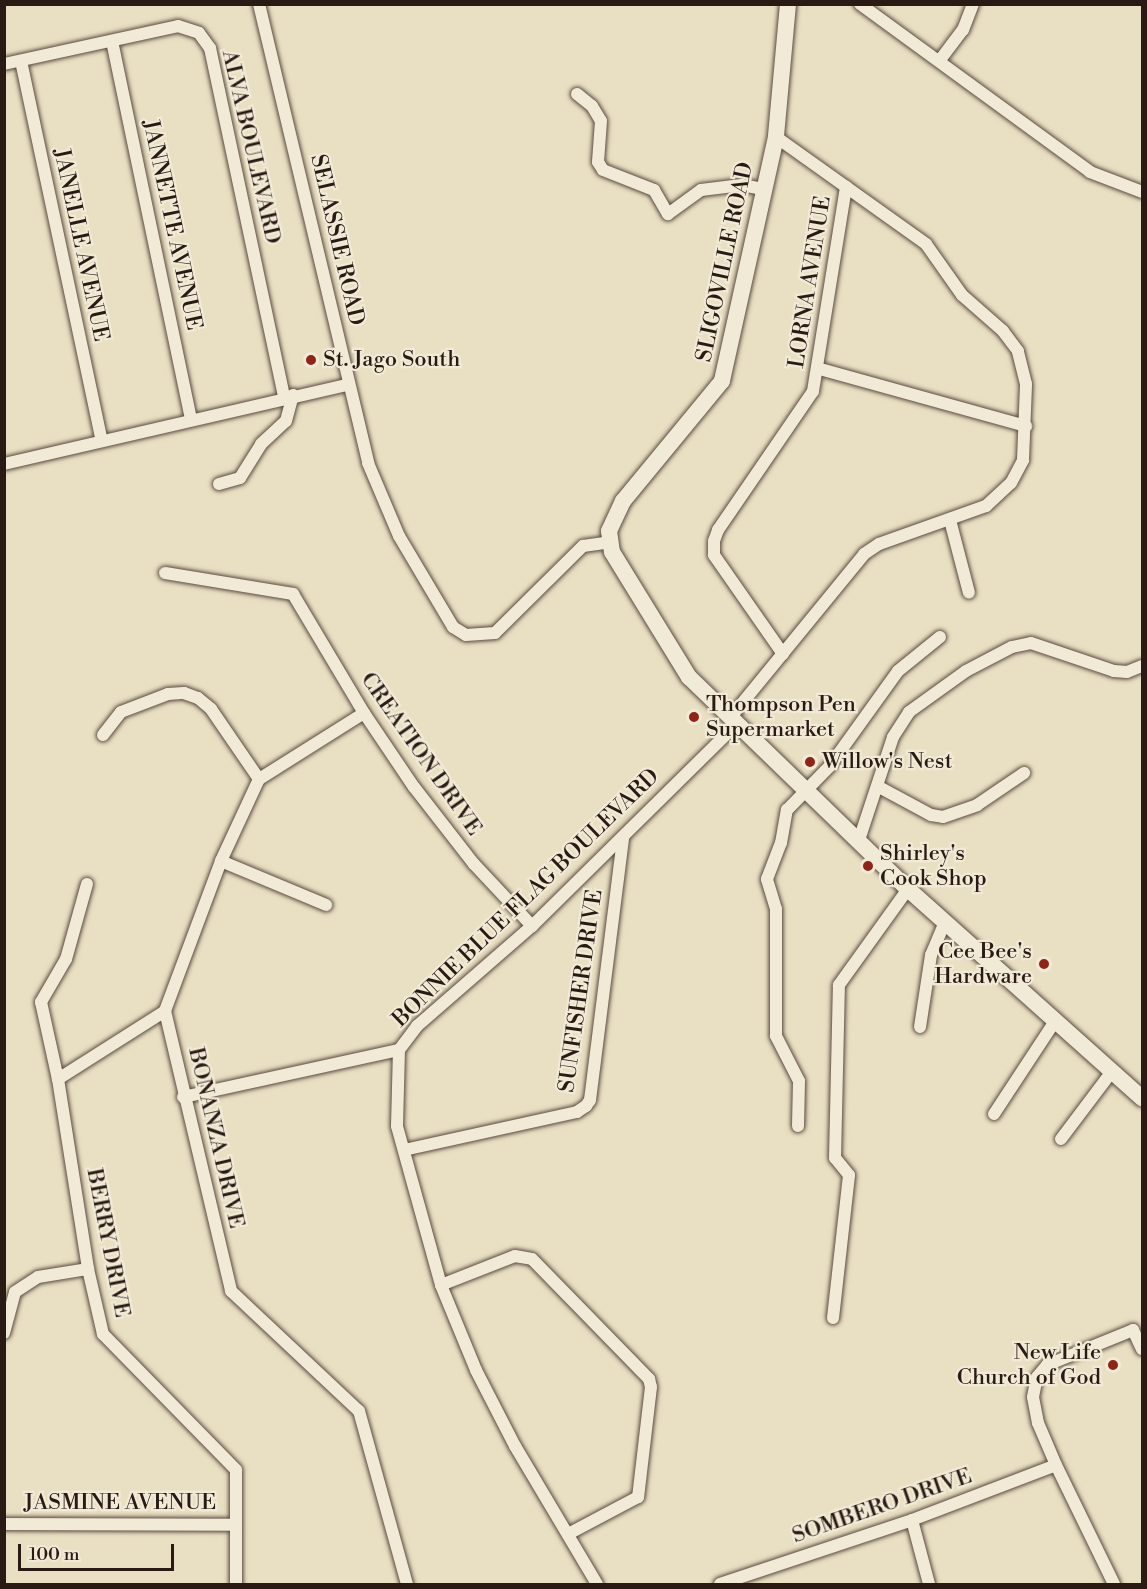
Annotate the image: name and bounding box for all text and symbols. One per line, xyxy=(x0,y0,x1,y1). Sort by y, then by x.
street label: ALVA BOULEVARD xyxy=(216,47,286,247)
street label: JANNETTE AVENUE xyxy=(137,118,207,332)
street label: JANELLE AVENUE xyxy=(48,146,114,344)
street label: SELASSIE ROAD xyxy=(304,152,370,328)
street label: SLIGOVILLE ROAD xyxy=(691,160,759,364)
street label: LORNA AVENUE xyxy=(783,194,837,370)
place label: St. Jago South xyxy=(323,347,460,373)
marker: St. Jago South xyxy=(304,353,318,367)
street label: CREATION DRIVE xyxy=(355,667,487,841)
place label: Thompson Pen Supermarket xyxy=(706,691,856,742)
marker: Thompson Pen Supermarket xyxy=(687,710,701,724)
place label: Willow's Nest xyxy=(822,749,952,775)
marker: Willow's Nest xyxy=(803,755,817,769)
street label: BONNIE BLUE FLAG BOULEVARD xyxy=(387,763,665,1033)
place label: Shirley's Cook Shop xyxy=(880,840,987,891)
marker: Shirley's Cook Shop xyxy=(861,859,875,873)
street label: SUNFISHER DRIVE xyxy=(554,888,608,1094)
place label: Cee Bee's Hardware xyxy=(934,938,1032,990)
marker: Cee Bee's Hardware xyxy=(1037,957,1051,971)
street label: BONANZA DRIVE xyxy=(182,1045,250,1231)
street label: BERRY DRIVE xyxy=(81,1166,135,1320)
place label: New Life Church of God xyxy=(957,1339,1101,1390)
marker: New Life Church of God xyxy=(1106,1358,1120,1372)
street label: SOMBERO DRIVE xyxy=(789,1463,975,1549)
street label: JASMINE AVENUE xyxy=(24,1490,216,1516)
scale bar xyxy=(21,1532,177,1570)
text: 100 m xyxy=(29,1543,80,1566)

